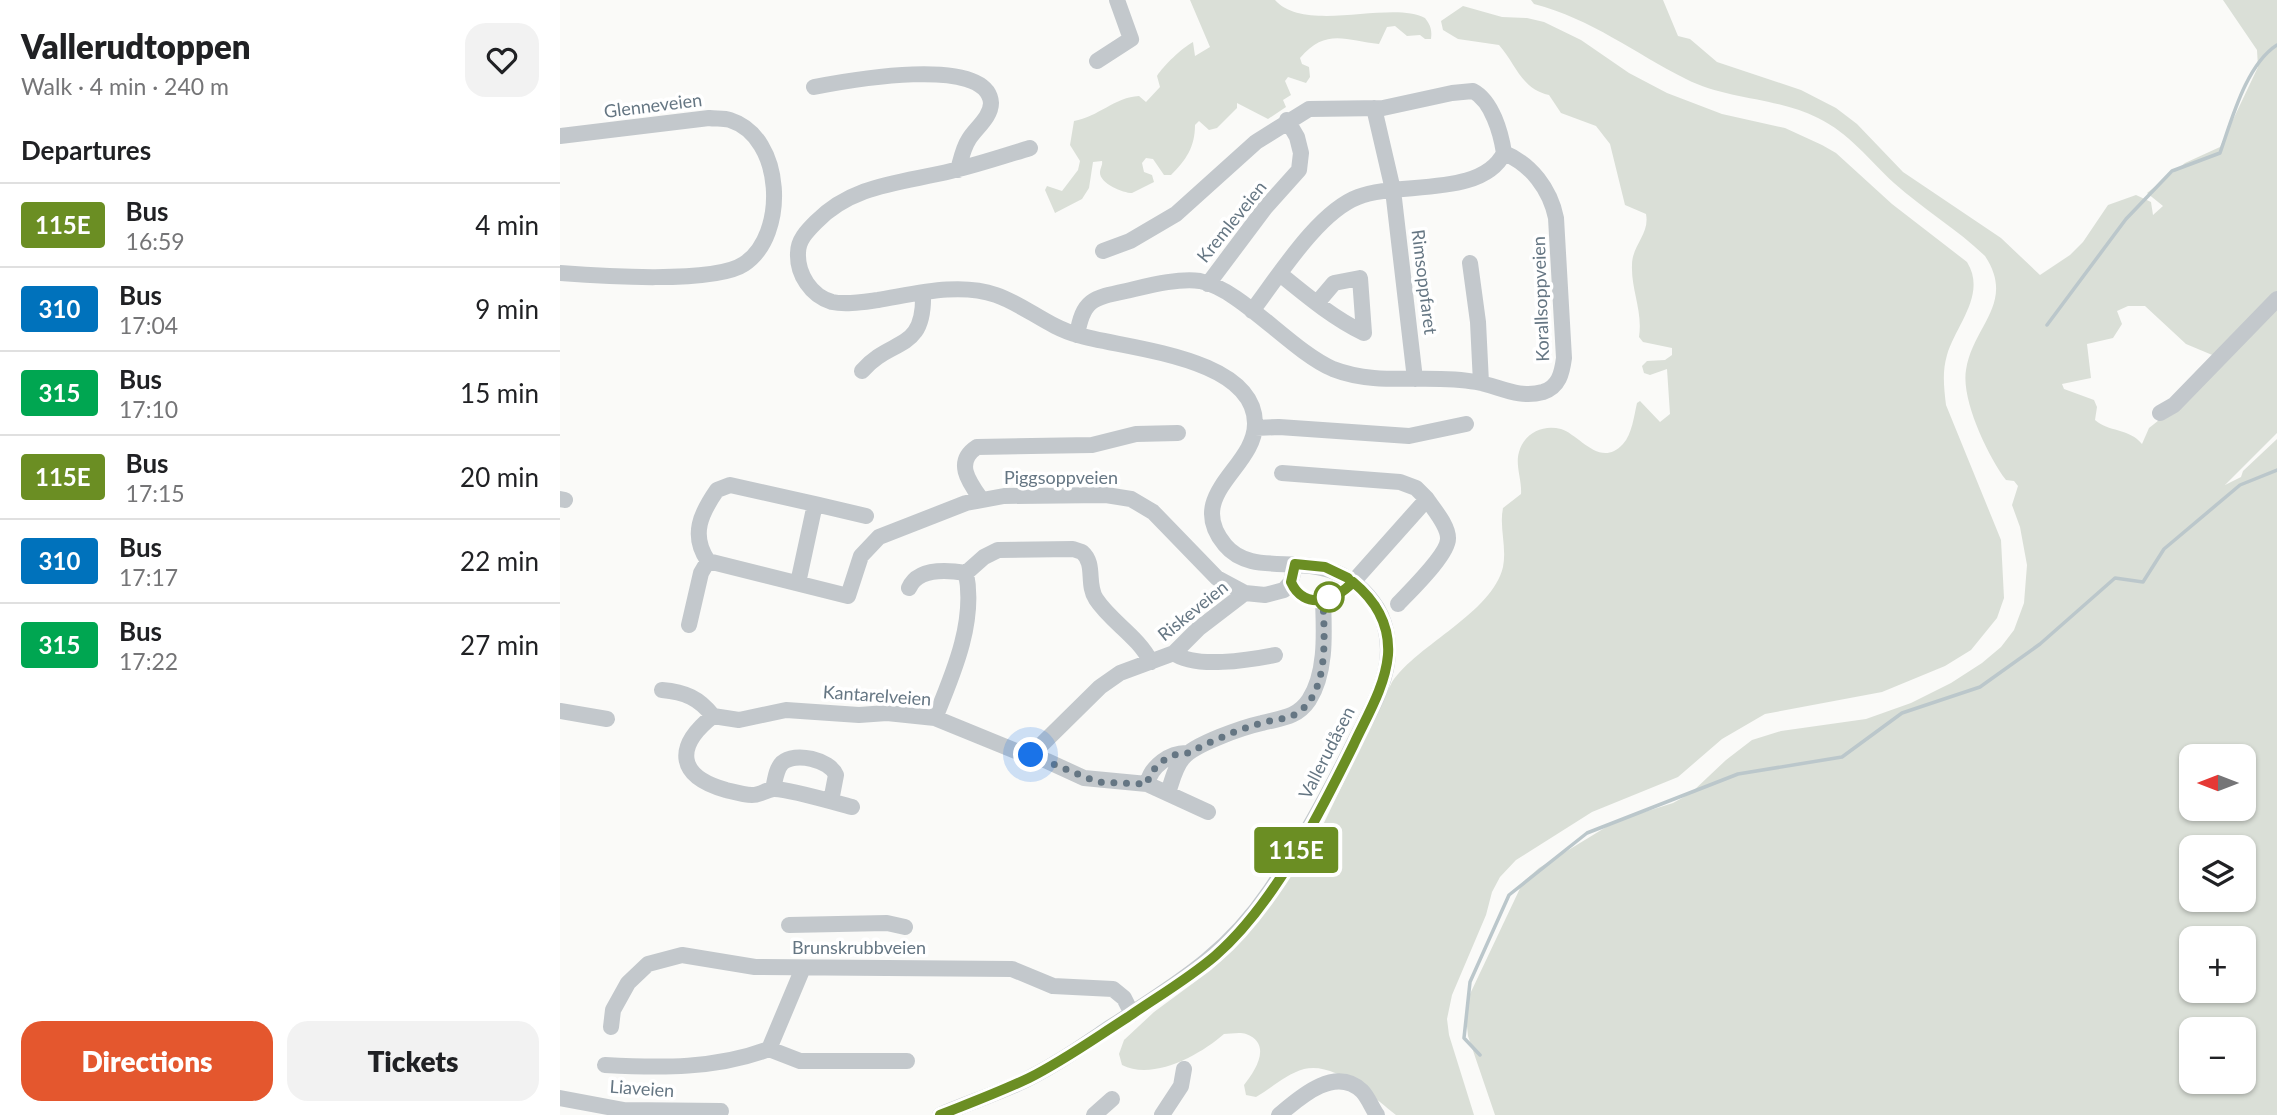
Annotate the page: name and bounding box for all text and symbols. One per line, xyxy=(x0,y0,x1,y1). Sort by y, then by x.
button: heart xyxy=(465,23,539,97)
text: Vallerudtoppen xyxy=(21,26,250,66)
text: Walk · 4 min · 240 m xyxy=(21,72,229,100)
street label: Glenneveien xyxy=(603,88,703,122)
text: Departures xyxy=(21,134,151,166)
street label: Kremleveien xyxy=(1192,176,1271,267)
text: Bus xyxy=(126,195,169,227)
text: 4 min xyxy=(475,209,539,241)
text: 115E xyxy=(35,210,91,239)
text: 16:59 xyxy=(126,227,185,255)
street label: Rimsoppfaret xyxy=(1408,228,1442,336)
street label: Korallsoppveien xyxy=(1527,236,1553,362)
text: Bus xyxy=(119,279,162,311)
text: 9 min xyxy=(475,293,539,325)
text: 310 xyxy=(39,294,80,323)
text: 17:04 xyxy=(119,311,178,339)
text: Bus xyxy=(119,363,162,395)
text: 15 min xyxy=(460,377,539,409)
text: 315 xyxy=(39,378,80,407)
text: 17:10 xyxy=(119,395,178,423)
text: Bus xyxy=(126,447,169,479)
text: 20 min xyxy=(460,461,539,493)
text: 115E xyxy=(35,462,91,491)
street label: Piggsoppveien xyxy=(1004,466,1118,488)
text: 17:15 xyxy=(126,479,185,507)
text: Bus xyxy=(119,531,162,563)
text: 22 min xyxy=(460,545,539,577)
text: 310 xyxy=(39,546,80,575)
text: 17:17 xyxy=(119,563,178,591)
street label: Riskeveien xyxy=(1153,575,1232,645)
unlabelled marker xyxy=(1314,582,1344,612)
text: Bus xyxy=(119,615,162,647)
text: 27 min xyxy=(460,629,539,661)
text: 315 xyxy=(39,630,80,659)
text: 17:22 xyxy=(119,647,178,675)
street label: Kantarelveien xyxy=(822,680,932,710)
street label: Vallerudåsen xyxy=(1293,703,1359,802)
your location xyxy=(1013,737,1048,772)
north arrow xyxy=(2179,744,2256,821)
map controls xyxy=(2179,744,2256,1094)
line badge: 115E xyxy=(1247,827,1345,873)
text: 115E xyxy=(1268,835,1324,864)
button: layers xyxy=(2179,835,2256,912)
button: + xyxy=(2179,926,2256,1003)
street label: Brunskrubbveien xyxy=(792,936,926,958)
button: − xyxy=(2179,1017,2256,1094)
button: Directions xyxy=(21,1021,273,1101)
button: Tickets xyxy=(287,1021,539,1101)
street label: Liaveien xyxy=(609,1075,675,1101)

